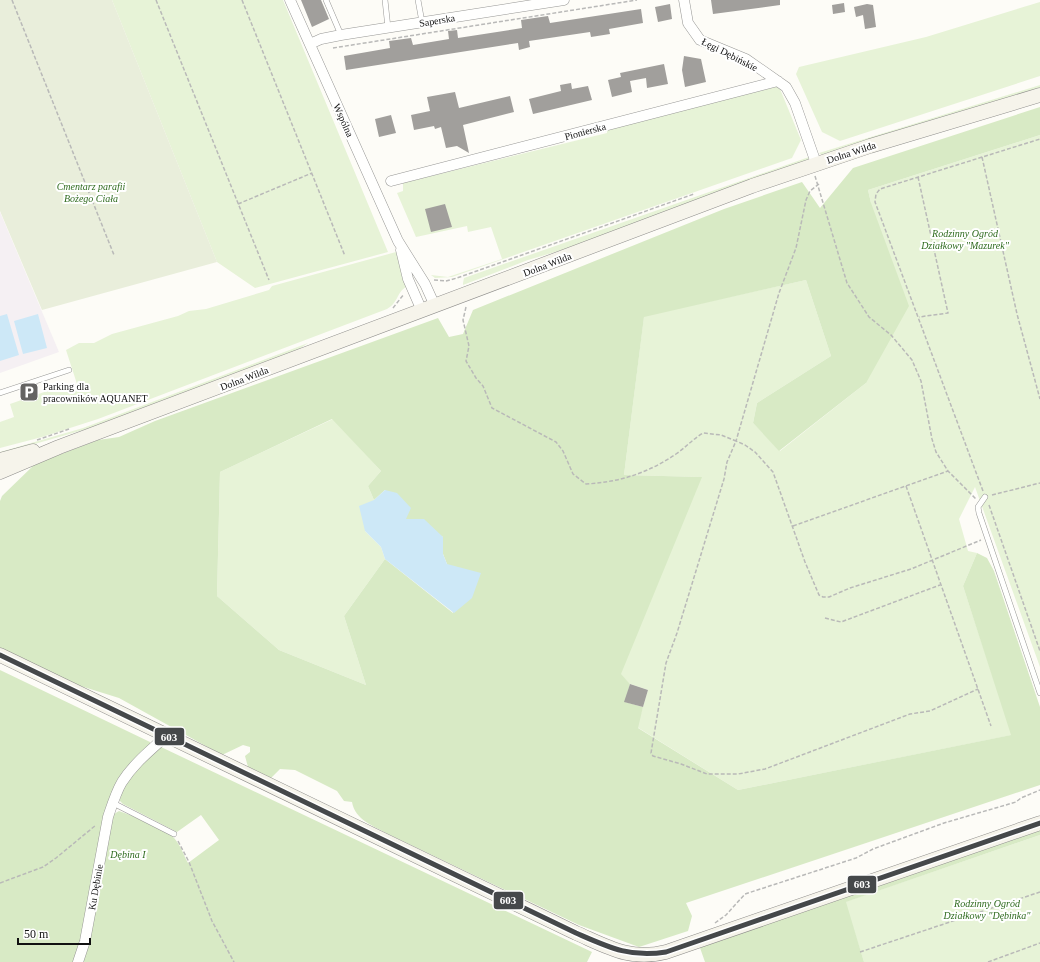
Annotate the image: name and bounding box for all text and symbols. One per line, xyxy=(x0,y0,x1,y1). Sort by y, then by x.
street label: Saperska xyxy=(418,12,456,29)
street label: Łęgi Dębińskie xyxy=(700,36,760,74)
street label: Wspólna xyxy=(331,102,356,139)
street label: Pionierska xyxy=(563,121,607,142)
street label: Dolna Wilda xyxy=(825,139,878,166)
park label: Cmentarz parafii Bożego Ciała xyxy=(57,181,126,204)
park label: Rodzinny Ogród Działkowy "Mazurek" xyxy=(920,228,1010,251)
street label: Dolna Wilda xyxy=(521,250,573,279)
street label: Dolna Wilda xyxy=(218,364,270,393)
parking icon: Parking dla pracowników AQUANET xyxy=(18,381,40,403)
place label: Parking dla pracowników AQUANET xyxy=(43,381,148,404)
line badge: 603 xyxy=(154,727,185,746)
text: 603 xyxy=(161,731,178,743)
park label: Dębina I xyxy=(109,849,146,860)
street label: Ku Dębinie xyxy=(86,863,105,911)
line badge: 603 xyxy=(847,875,877,894)
text: 603 xyxy=(854,878,871,890)
line badge: 603 xyxy=(493,891,524,910)
text: 603 xyxy=(500,894,517,906)
park label: Rodzinny Ogród Działkowy "Dębinka" xyxy=(943,898,1031,921)
scale bar xyxy=(18,920,90,946)
text: 50 m xyxy=(24,927,49,941)

